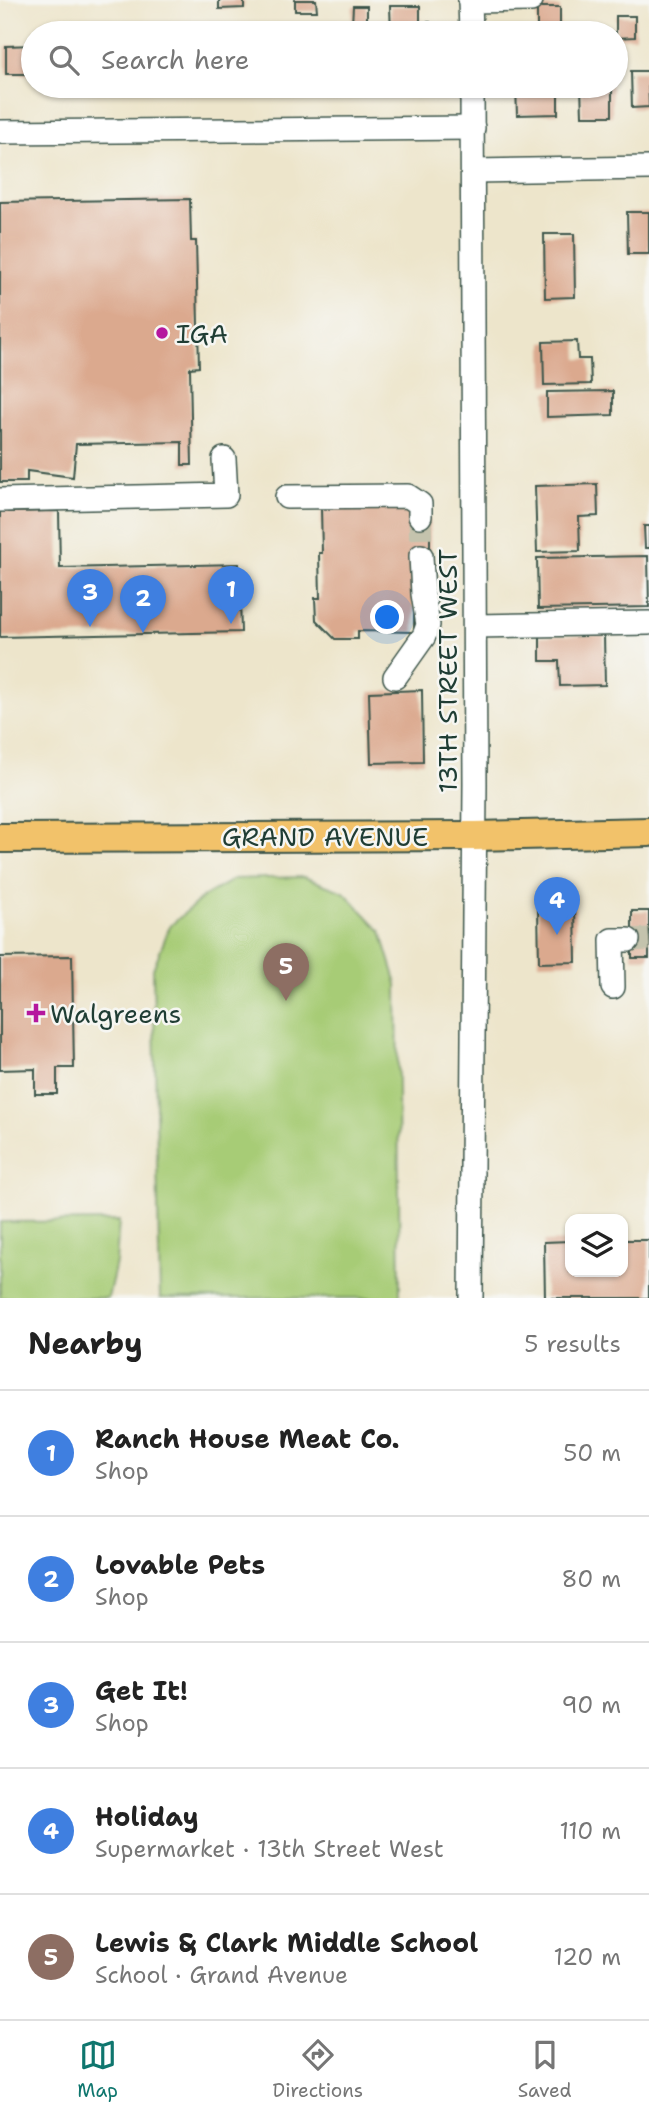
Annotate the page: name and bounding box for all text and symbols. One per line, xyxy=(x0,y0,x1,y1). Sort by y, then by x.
search box xyxy=(21,21,628,98)
icon: search xyxy=(45,41,83,79)
text: Search here xyxy=(101,42,250,77)
place label: IGA xyxy=(176,316,228,351)
marker: IGA xyxy=(154,325,170,341)
street label: 13TH STREET WEST xyxy=(430,549,465,793)
pin: 1 xyxy=(208,566,254,624)
pin: 3 xyxy=(67,569,113,627)
pin: 2 xyxy=(120,575,166,633)
your location xyxy=(370,600,404,634)
street label: GRAND AVENUE xyxy=(222,819,428,854)
pin: 4 xyxy=(534,877,580,935)
pin: 5 xyxy=(263,943,309,1001)
place label: Walgreens xyxy=(50,996,181,1031)
marker: Walgreens xyxy=(28,1005,44,1021)
map controls xyxy=(565,1214,628,1277)
button: layers xyxy=(565,1214,628,1277)
text: Nearby xyxy=(28,1323,143,1364)
text: 5 results xyxy=(524,1329,621,1359)
text: Ranch House Meat Co. xyxy=(95,1421,400,1456)
text: 1 xyxy=(46,1438,56,1468)
text: 50 m xyxy=(563,1438,621,1468)
text: Shop xyxy=(95,1456,149,1486)
text: Lovable Pets xyxy=(95,1547,265,1582)
text: 2 xyxy=(43,1564,59,1594)
text: 80 m xyxy=(562,1564,621,1594)
text: Shop xyxy=(95,1582,149,1612)
text: Get It! xyxy=(95,1673,188,1708)
text: 3 xyxy=(43,1690,59,1720)
text: 90 m xyxy=(561,1690,621,1720)
text: Shop xyxy=(95,1708,149,1738)
text: Holiday xyxy=(95,1799,199,1834)
text: 4 xyxy=(43,1816,59,1846)
text: 110 m xyxy=(559,1816,621,1846)
text: Supermarket · 13th Street West xyxy=(95,1834,444,1864)
text: Lewis & Clark Middle School xyxy=(95,1925,478,1960)
text: 5 xyxy=(44,1942,58,1972)
text: 120 m xyxy=(553,1942,621,1972)
text: School · Grand Avenue xyxy=(95,1960,348,1990)
tab: Map xyxy=(77,2036,118,2103)
tab: Directions xyxy=(273,2036,363,2103)
tab: Saved xyxy=(518,2036,572,2103)

